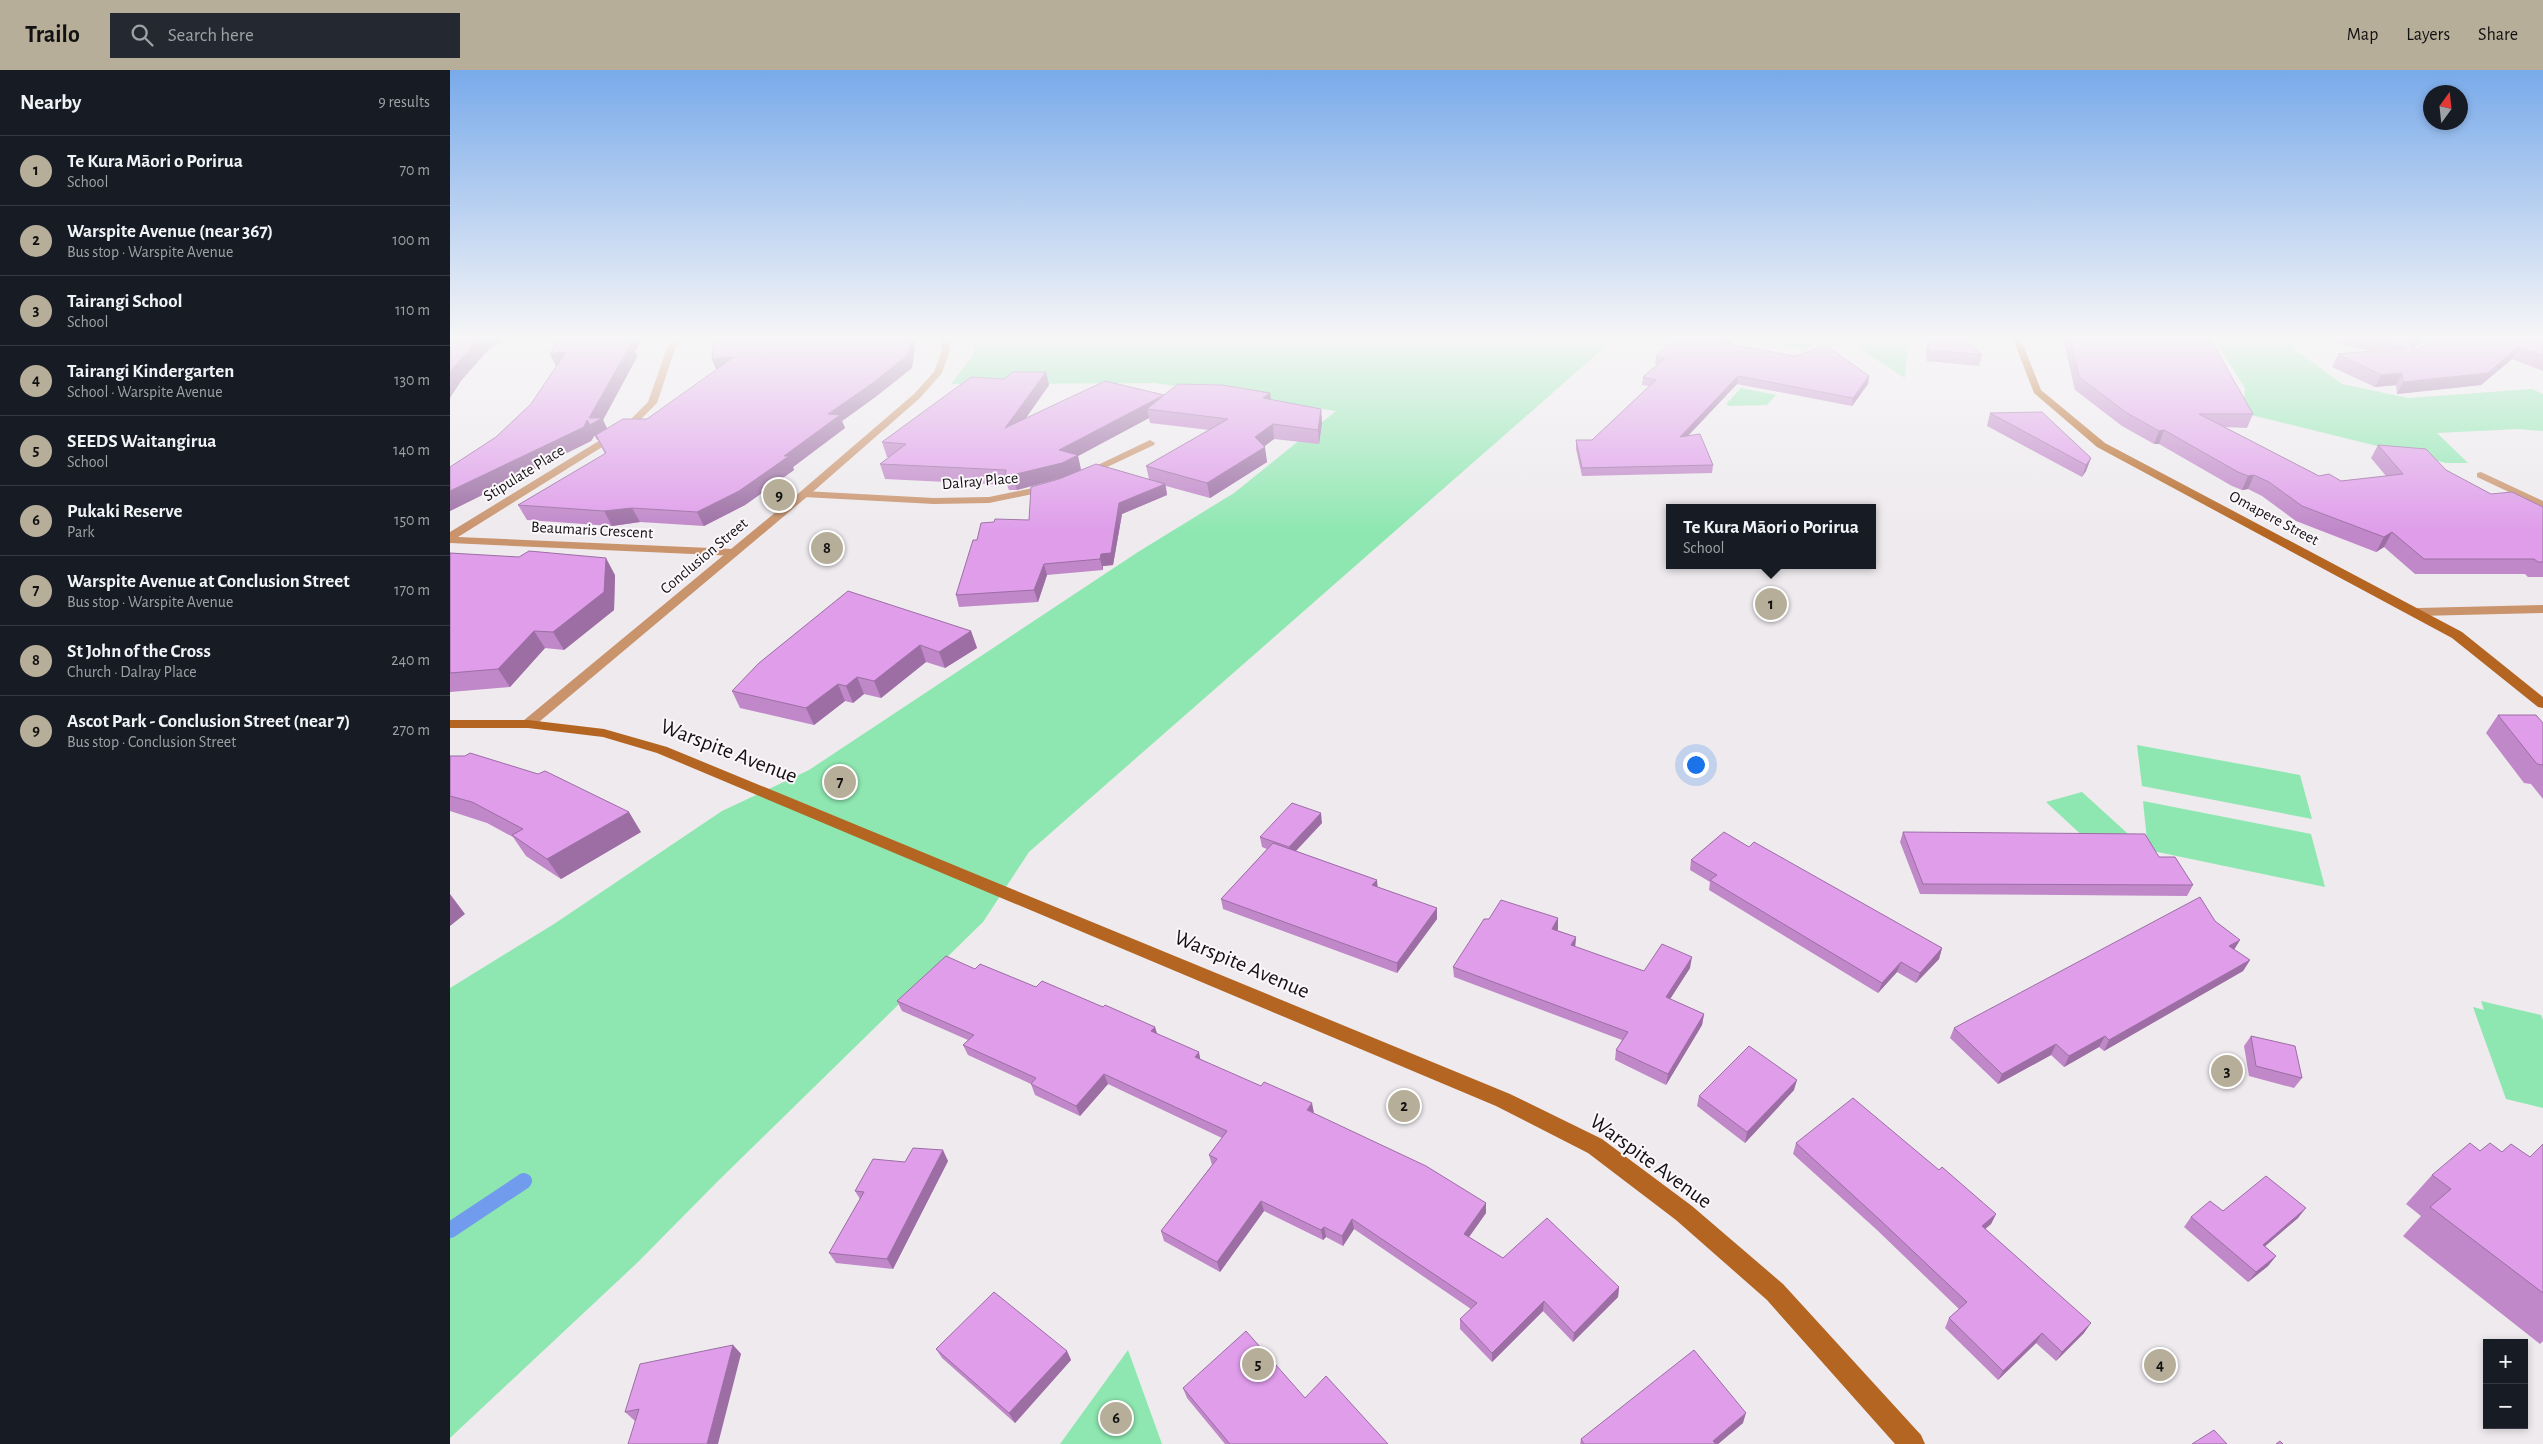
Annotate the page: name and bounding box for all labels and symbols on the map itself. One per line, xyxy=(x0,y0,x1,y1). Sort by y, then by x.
north arrow xyxy=(2423,85,2468,130)
street label: Stipulate Place xyxy=(481,442,567,504)
street label: Dalray Place xyxy=(941,470,1019,493)
pin: 9 xyxy=(763,476,795,514)
street label: Omapere Street xyxy=(2227,488,2321,548)
street label: Conclusion Street xyxy=(657,515,751,597)
street label: Beaumaris Crescent xyxy=(531,519,653,541)
pin: 8 xyxy=(811,529,843,567)
pin: 1 xyxy=(1755,585,1787,623)
street label: Warspite Avenue xyxy=(657,715,801,787)
your location xyxy=(1683,752,1709,778)
pin: 7 xyxy=(824,763,856,801)
street label: Warspite Avenue xyxy=(1171,926,1313,1002)
pin: 3 xyxy=(2211,1052,2243,1090)
pin: 2 xyxy=(1388,1087,1420,1125)
street label: Warspite Avenue xyxy=(1586,1110,1716,1212)
pin: 5 xyxy=(1242,1345,1274,1383)
pin: 4 xyxy=(2144,1346,2176,1384)
pin: 6 xyxy=(1100,1399,1132,1437)

